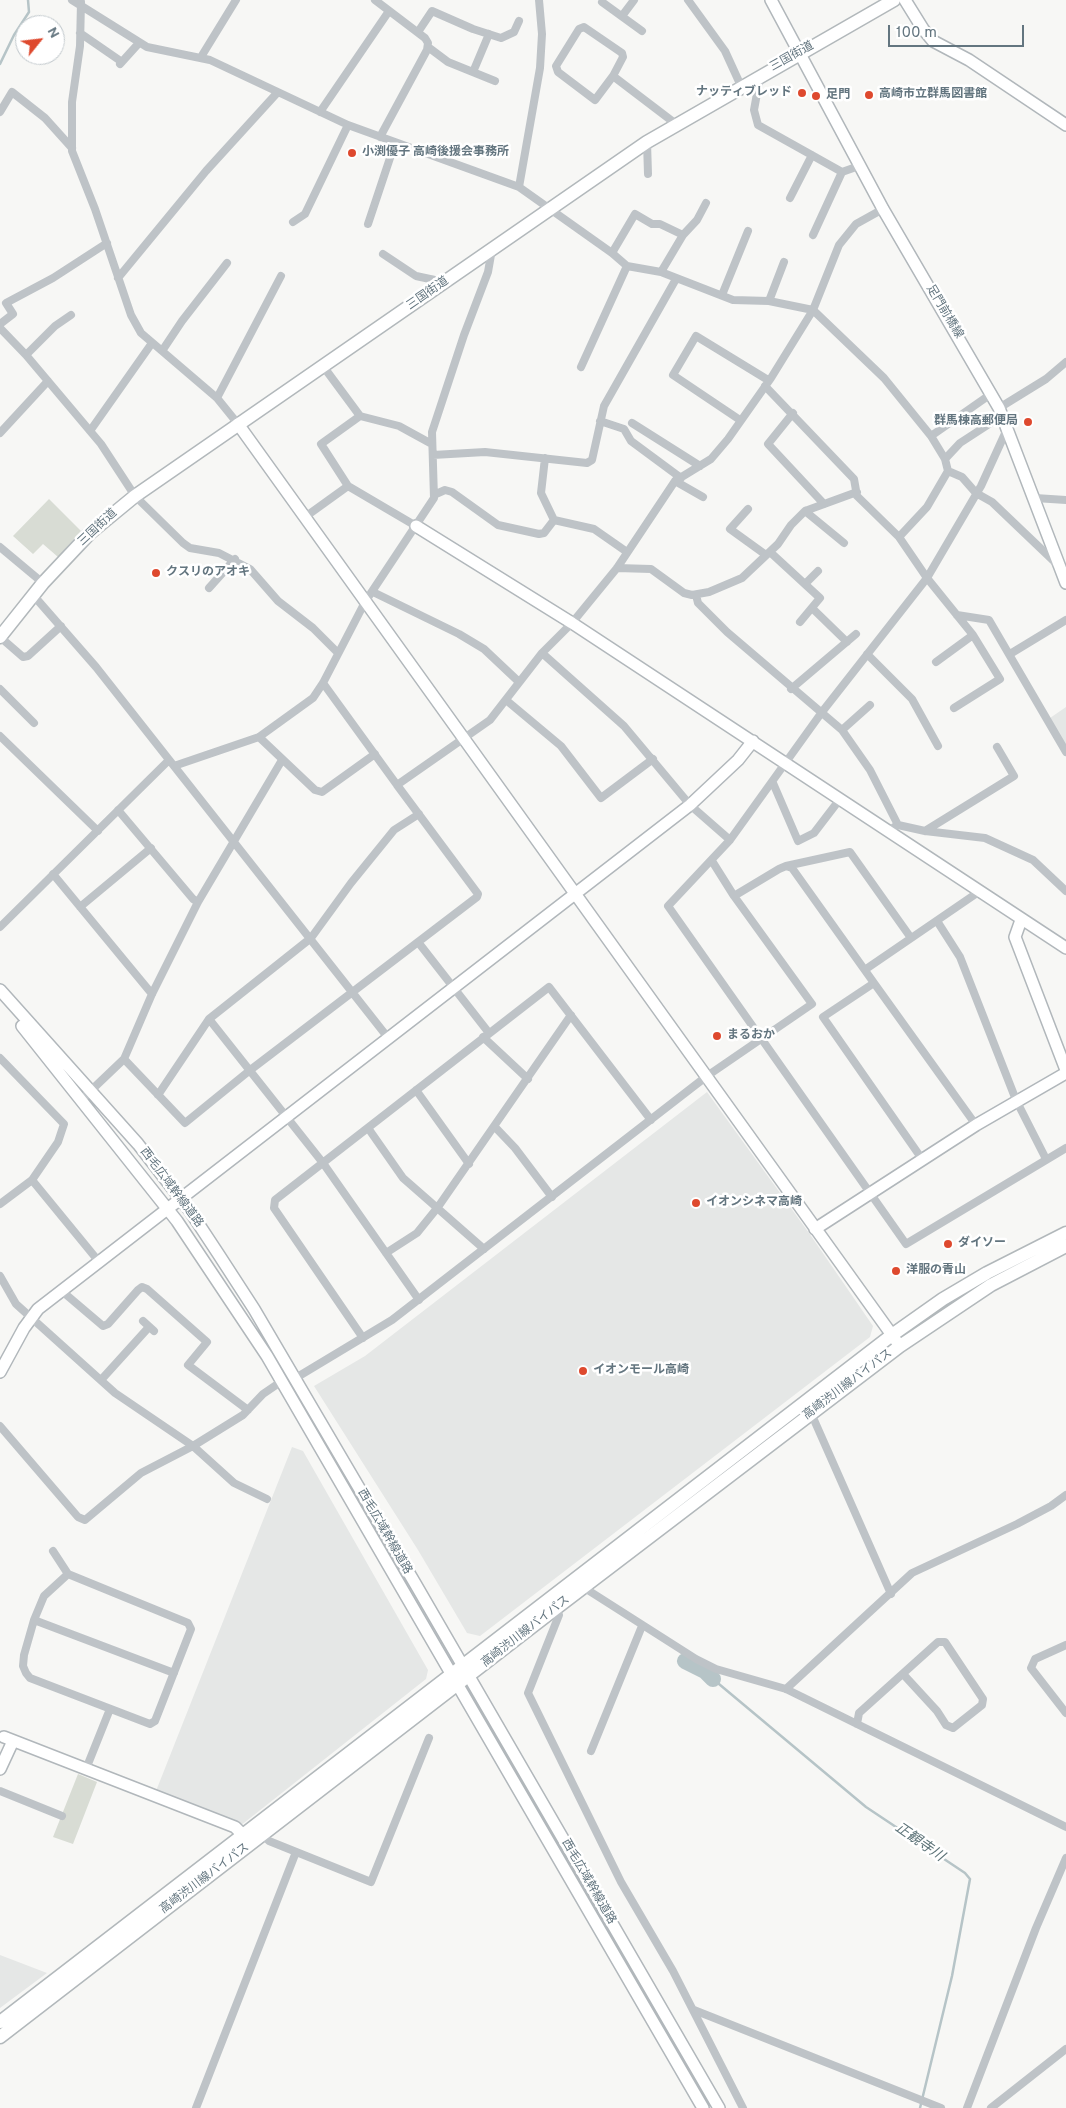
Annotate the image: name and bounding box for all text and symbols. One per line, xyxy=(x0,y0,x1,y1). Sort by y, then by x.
north arrow xyxy=(15,15,65,65)
scale bar xyxy=(891,15,1027,47)
text: N xyxy=(43,24,63,41)
text: 100 m xyxy=(896,24,937,43)
street label: 三国街道 xyxy=(768,39,816,75)
place label: ナッティブレッド xyxy=(696,86,792,100)
marker: ナッティブレッド xyxy=(796,87,808,99)
place label: 高崎市立群馬図書館 xyxy=(879,88,987,102)
place label: 足門 xyxy=(826,89,850,103)
marker: 高崎市立群馬図書館 xyxy=(863,89,875,101)
marker: 足門 xyxy=(810,90,822,102)
place label: 小渕優子 高崎後援会事務所 xyxy=(362,146,509,160)
marker: 小渕優子 高崎後援会事務所 xyxy=(346,147,358,159)
street label: 三国街道 xyxy=(404,274,452,314)
street label: 足門前橋線 xyxy=(922,283,966,341)
place label: 群馬棟高郵便局 xyxy=(934,415,1018,429)
marker: 群馬棟高郵便局 xyxy=(1022,416,1034,428)
street label: 三国街道 xyxy=(76,506,120,550)
place label: クスリのアオキ xyxy=(166,566,250,580)
marker: クスリのアオキ xyxy=(150,567,162,579)
place label: まるおか xyxy=(727,1029,775,1043)
marker: まるおか xyxy=(711,1030,723,1042)
street label: 西毛広域幹線道路 xyxy=(136,1145,206,1231)
place label: イオンシネマ高崎 xyxy=(706,1196,802,1210)
marker: イオンシネマ高崎 xyxy=(690,1197,702,1209)
place label: ダイソー xyxy=(958,1237,1006,1251)
marker: ダイソー xyxy=(942,1238,954,1250)
place label: 洋服の青山 xyxy=(906,1264,966,1278)
marker: 洋服の青山 xyxy=(890,1265,902,1277)
street label: 高崎渋川線バイパス xyxy=(801,1347,895,1423)
place label: イオンモール高崎 xyxy=(593,1364,689,1378)
marker: イオンモール高崎 xyxy=(577,1365,589,1377)
street label: 西毛広域幹線道路 xyxy=(354,1487,414,1577)
street label: 高崎渋川線バイパス xyxy=(479,1593,573,1671)
water label: 正観寺川 xyxy=(891,1820,947,1866)
street label: 西毛広域幹線道路 xyxy=(558,1837,618,1927)
street label: 高崎渋川線バイパス xyxy=(158,1841,252,1917)

